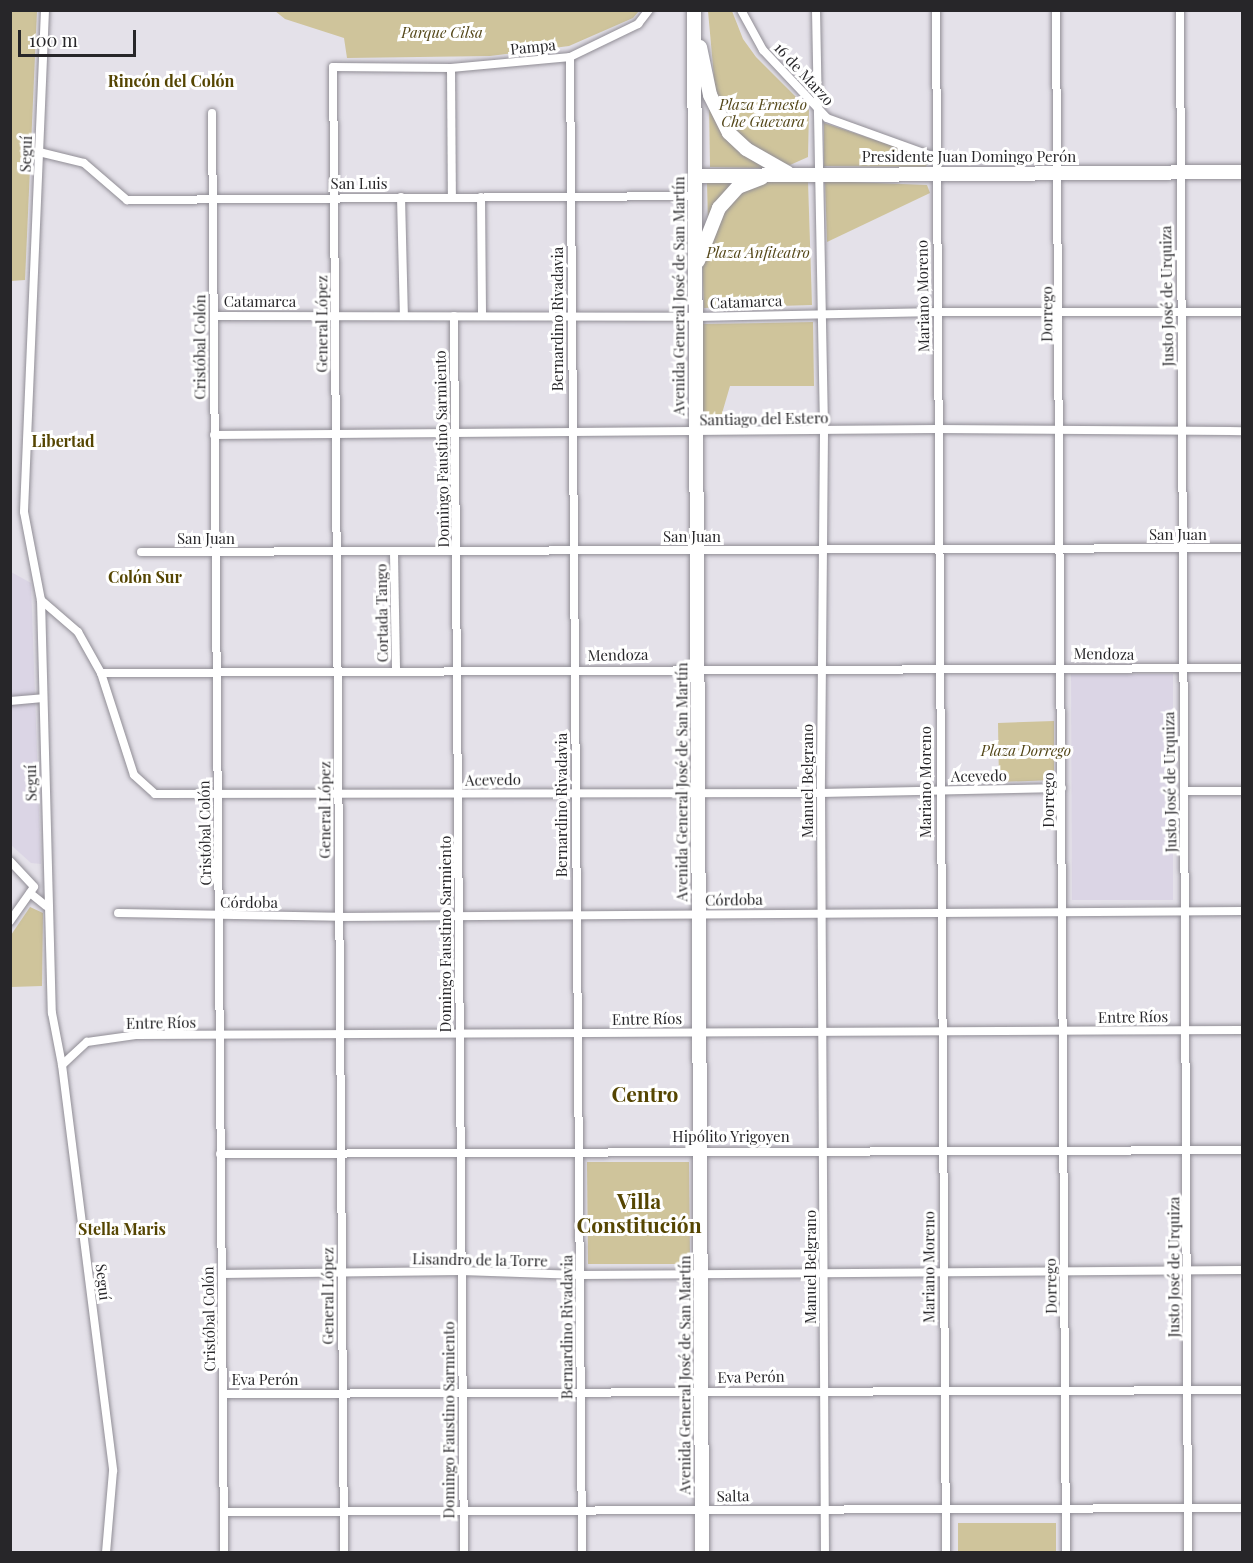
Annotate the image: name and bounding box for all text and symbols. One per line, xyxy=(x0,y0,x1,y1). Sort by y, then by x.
scale bar xyxy=(21,18,140,56)
park label: Parque Cilsa xyxy=(401,24,483,42)
text: 100 m xyxy=(29,28,78,52)
street label: Pampa xyxy=(509,36,557,58)
street label: 16 de Marzo xyxy=(770,39,838,109)
district label: Rincón del Colón xyxy=(108,71,234,91)
park label: Plaza Ernesto Che Guevara xyxy=(719,95,807,130)
street label: Seguí xyxy=(16,135,36,173)
street label: Presidente Juan Domingo Perón xyxy=(862,148,1076,166)
street label: San Luis xyxy=(331,175,387,193)
street label: Avenida General José de San Martín xyxy=(670,176,688,416)
street label: Justo José de Urquiza xyxy=(1157,225,1177,367)
street label: Mariano Moreno xyxy=(913,240,933,352)
park label: Plaza Anfiteatro xyxy=(706,244,810,262)
street label: Bernardino Rivadavia xyxy=(549,247,567,391)
street label: General López xyxy=(313,275,331,373)
street label: Dorrego xyxy=(1038,286,1056,342)
street label: Catamarca xyxy=(709,292,783,312)
street label: Catamarca xyxy=(224,293,296,311)
street label: Cristóbal Colón xyxy=(191,294,209,400)
street label: Domingo Faustino Sarmiento xyxy=(431,350,453,548)
street label: Santiago del Estero xyxy=(699,409,829,429)
district label: Libertad xyxy=(31,431,95,451)
street label: San Juan xyxy=(1149,526,1207,544)
street label: San Juan xyxy=(663,528,721,546)
street label: San Juan xyxy=(177,530,235,548)
street label: Cortada Tango xyxy=(372,563,392,663)
district label: Colón Sur xyxy=(108,567,182,587)
street label: Mendoza xyxy=(1073,644,1135,664)
street label: Mendoza xyxy=(587,645,649,665)
street label: Avenida General José de San Martín xyxy=(673,662,691,902)
street label: Justo José de Urquiza xyxy=(1160,711,1180,853)
street label: Manuel Belgrano xyxy=(799,724,817,838)
street label: Mariano Moreno xyxy=(917,726,935,838)
street label: Bernardino Rivadavia xyxy=(553,733,571,877)
park label: Plaza Dorrego xyxy=(981,742,1071,760)
street label: General López xyxy=(316,761,334,859)
street label: Seguí xyxy=(22,764,40,802)
street label: Acevedo xyxy=(951,767,1007,785)
street label: Acevedo xyxy=(465,771,521,789)
street label: Dorrego xyxy=(1040,772,1058,828)
street label: Cristóbal Colón xyxy=(195,780,215,886)
street label: Domingo Faustino Sarmiento xyxy=(437,835,455,1033)
street label: Córdoba xyxy=(705,890,763,910)
street label: Córdoba xyxy=(220,894,278,912)
street label: Entre Ríos xyxy=(1098,1007,1168,1027)
street label: Entre Ríos xyxy=(612,1009,682,1029)
street label: Entre Ríos xyxy=(126,1013,196,1033)
district label: Centro xyxy=(612,1080,678,1106)
street label: Hipólito Yrigoyen xyxy=(672,1128,790,1146)
district label: Villa Constitución xyxy=(576,1187,702,1237)
street label: Justo José de Urquiza xyxy=(1165,1197,1183,1337)
street label: Manuel Belgrano xyxy=(802,1210,820,1324)
street label: Mariano Moreno xyxy=(920,1211,938,1323)
district label: Stella Maris xyxy=(78,1219,166,1239)
street label: General López xyxy=(319,1247,337,1345)
street label: Lisandro de la Torre xyxy=(412,1250,548,1270)
street label: Bernardino Rivadavia xyxy=(558,1255,576,1399)
street label: Avenida General José de San Martín xyxy=(676,1255,694,1495)
street label: Dorrego xyxy=(1042,1258,1060,1314)
street label: Seguí xyxy=(92,1263,114,1301)
street label: Cristóbal Colón xyxy=(199,1266,219,1372)
street label: Domingo Faustino Sarmiento xyxy=(440,1321,458,1519)
street label: Eva Perón xyxy=(717,1367,785,1387)
street label: Eva Perón xyxy=(231,1371,299,1389)
street label: Salta xyxy=(717,1487,749,1505)

